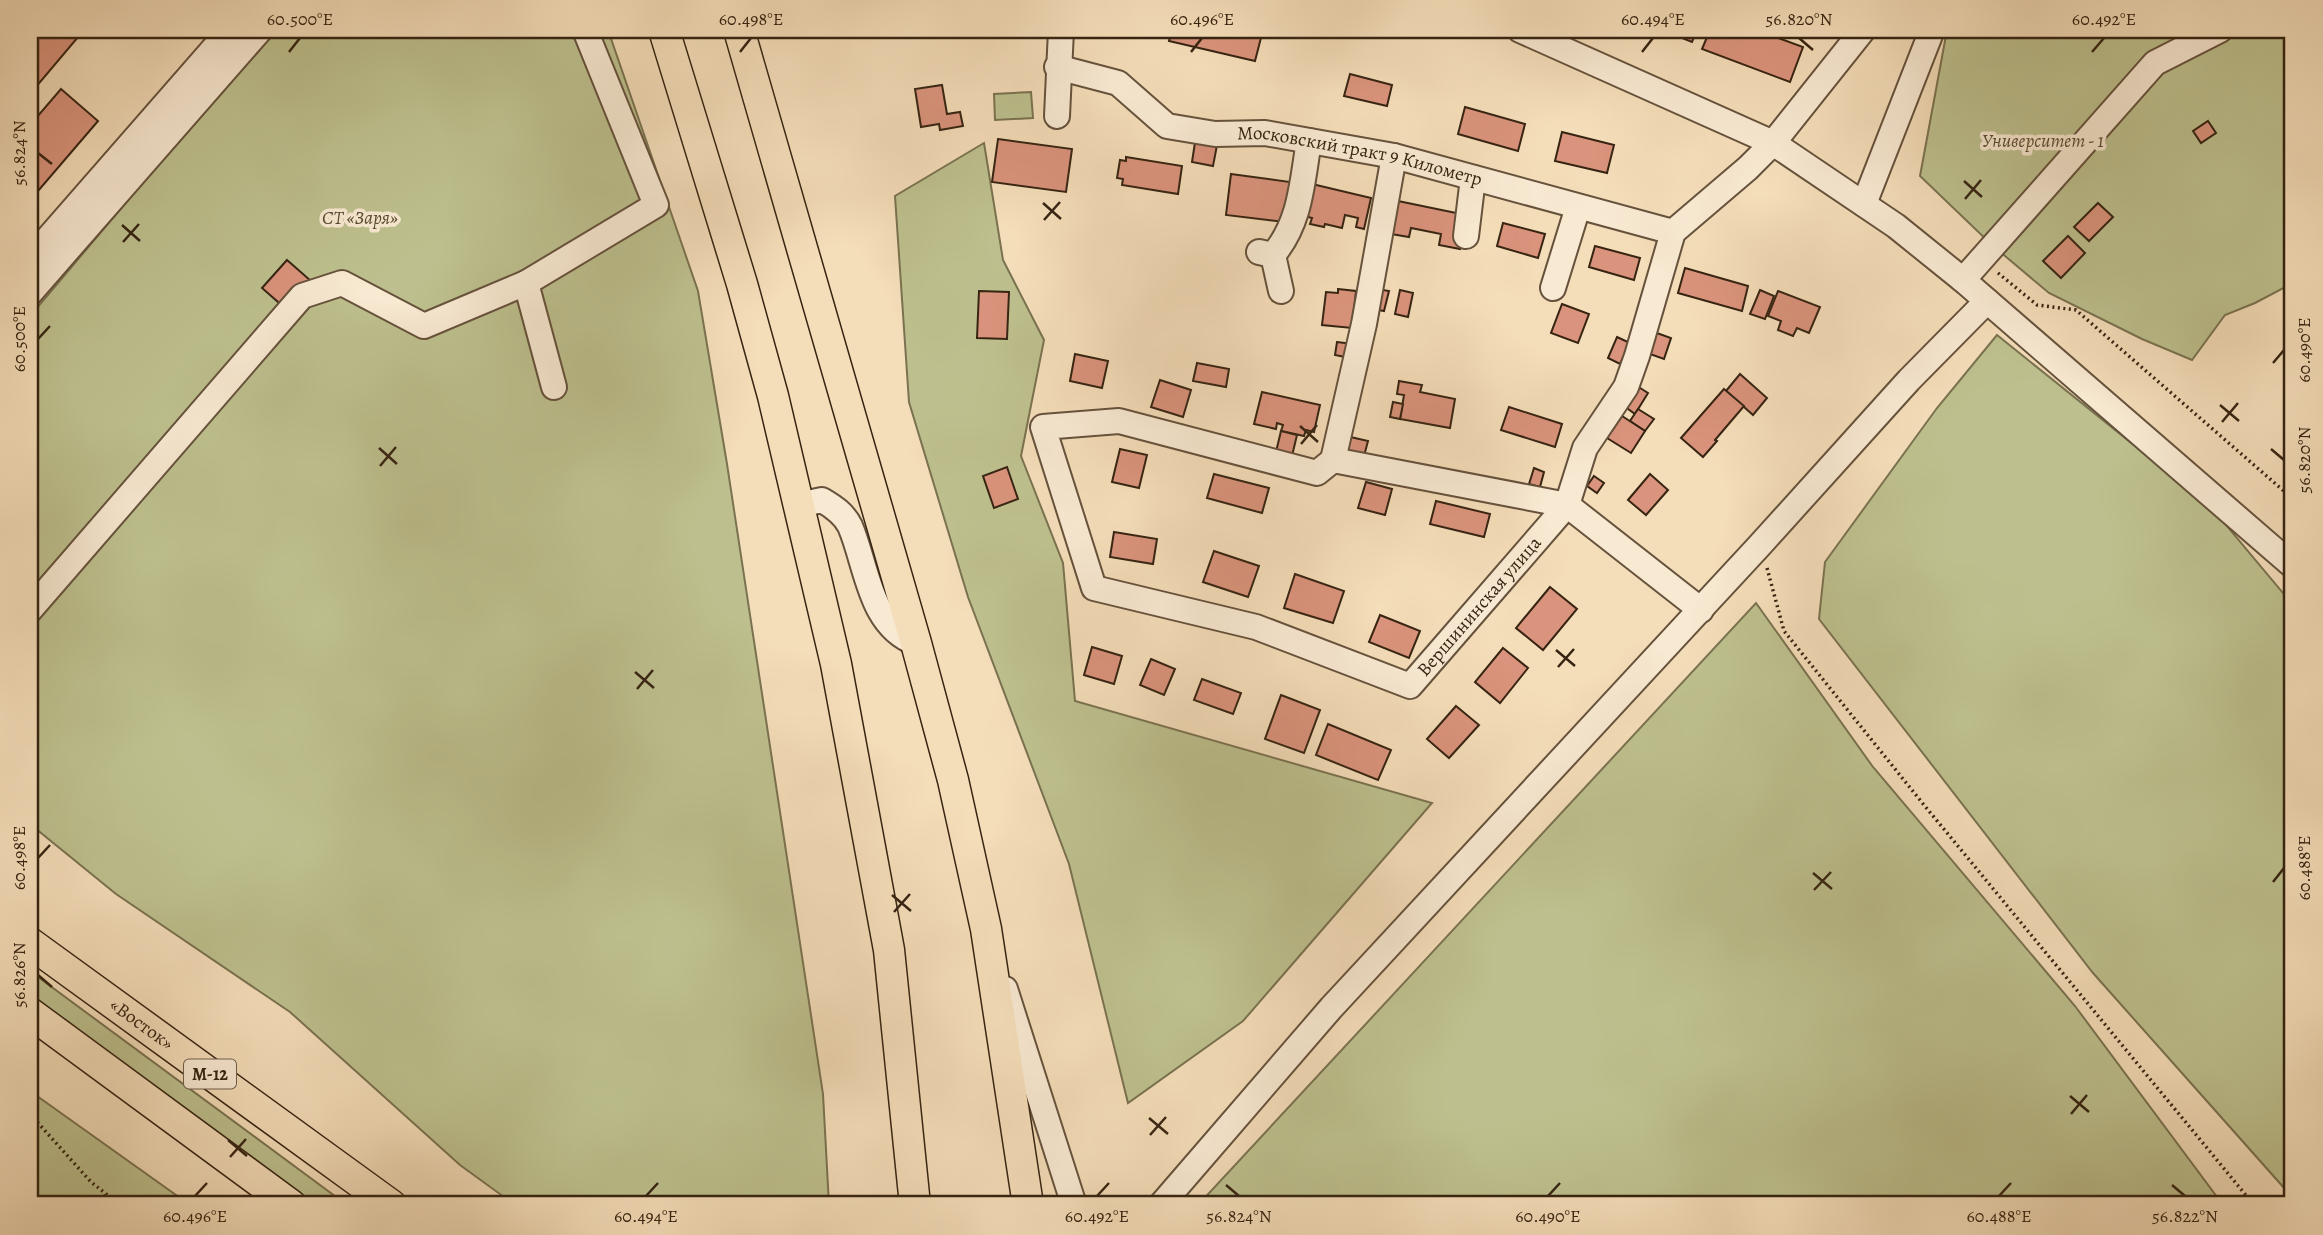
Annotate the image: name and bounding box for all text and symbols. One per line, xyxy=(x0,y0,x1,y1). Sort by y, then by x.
text: 60.500°E xyxy=(267,7,333,31)
text: 60.498°E xyxy=(719,7,783,31)
text: 60.496°E xyxy=(1170,7,1234,31)
text: 60.494°E xyxy=(1621,7,1685,31)
text: 56.820°N xyxy=(1766,7,1832,31)
text: 60.492°E xyxy=(2072,7,2136,31)
text: 56.824°N xyxy=(7,120,31,186)
street label: Московский тракт 9 Километр xyxy=(1237,120,1485,192)
park label: Университет - 1 xyxy=(1982,128,2104,154)
park label: СТ «Заря» xyxy=(322,205,398,231)
text: 60.500°E xyxy=(7,306,31,372)
text: 60.490°E xyxy=(2292,317,2316,383)
text: 56.820°N xyxy=(2292,427,2316,493)
street label: Вершининская улица xyxy=(1411,530,1547,682)
text: 60.498°E xyxy=(7,826,31,890)
text: 60.488°E xyxy=(2292,835,2316,901)
text: 56.826°N xyxy=(7,942,31,1008)
street label: «Восток» xyxy=(104,992,179,1056)
road number: М-12 xyxy=(184,1059,236,1088)
text: 60.496°E xyxy=(163,1204,227,1228)
text: 60.494°E xyxy=(614,1204,678,1228)
text: 60.492°E xyxy=(1065,1204,1129,1228)
text: 56.824°N xyxy=(1206,1204,1272,1228)
text: 60.490°E xyxy=(1515,1204,1581,1228)
text: 60.488°E xyxy=(1966,1204,2032,1228)
text: 56.822°N xyxy=(2152,1204,2218,1228)

